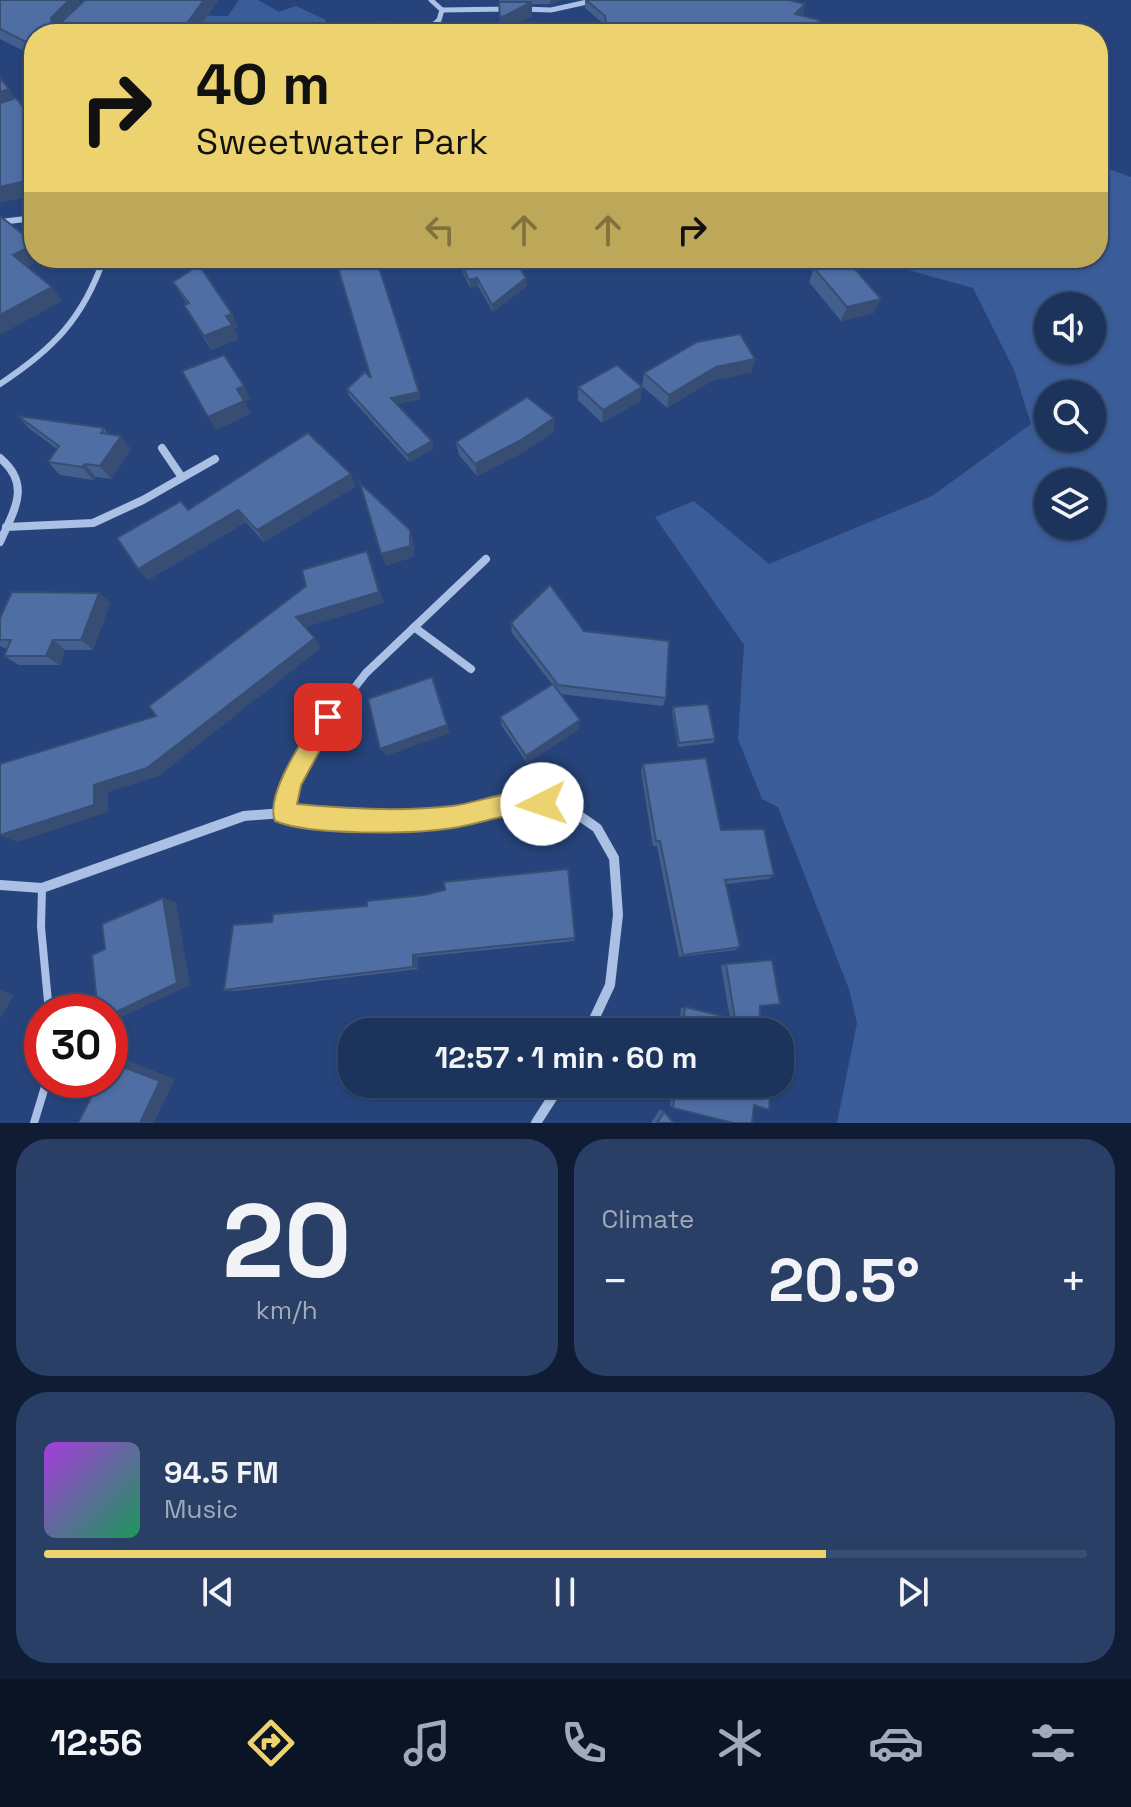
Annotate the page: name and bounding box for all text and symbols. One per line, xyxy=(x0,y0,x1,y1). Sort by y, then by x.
text: 40 m xyxy=(196,49,330,120)
icon: right xyxy=(64,56,168,160)
text: Sweetwater Park xyxy=(196,119,488,165)
icon: left xyxy=(418,208,462,252)
icon: ahead xyxy=(502,208,546,252)
icon: ahead xyxy=(586,208,630,252)
icon: right xyxy=(670,208,714,252)
map controls xyxy=(1034,292,1106,540)
button: sound xyxy=(1034,292,1106,364)
button: search xyxy=(1034,380,1106,452)
button: layers xyxy=(1034,468,1106,540)
pin xyxy=(294,683,362,751)
icon: arrive xyxy=(306,695,350,739)
position arrow xyxy=(500,762,584,846)
speed limit sign: 30 xyxy=(24,994,128,1098)
text: 12:57 · 1 min · 60 m xyxy=(435,1038,697,1077)
text: 20 xyxy=(222,1175,351,1307)
text: Climate xyxy=(602,1202,694,1236)
text: 20.5° xyxy=(769,1242,920,1319)
text: − xyxy=(602,1253,629,1309)
text: + xyxy=(1060,1253,1087,1309)
text: km/h xyxy=(256,1293,318,1327)
text: 94.5 FM xyxy=(164,1453,279,1492)
text: Music xyxy=(164,1492,238,1526)
icon: previous xyxy=(196,1570,240,1614)
icon: pause xyxy=(543,1570,587,1614)
icon: next xyxy=(891,1570,935,1614)
icon: directions xyxy=(243,1715,299,1771)
icon: music xyxy=(399,1715,455,1771)
icon: phone xyxy=(556,1715,612,1771)
icon: climate xyxy=(712,1715,768,1771)
icon: car xyxy=(868,1715,924,1771)
icon: filters xyxy=(1025,1715,1081,1771)
text: 12:56 xyxy=(50,1720,142,1766)

